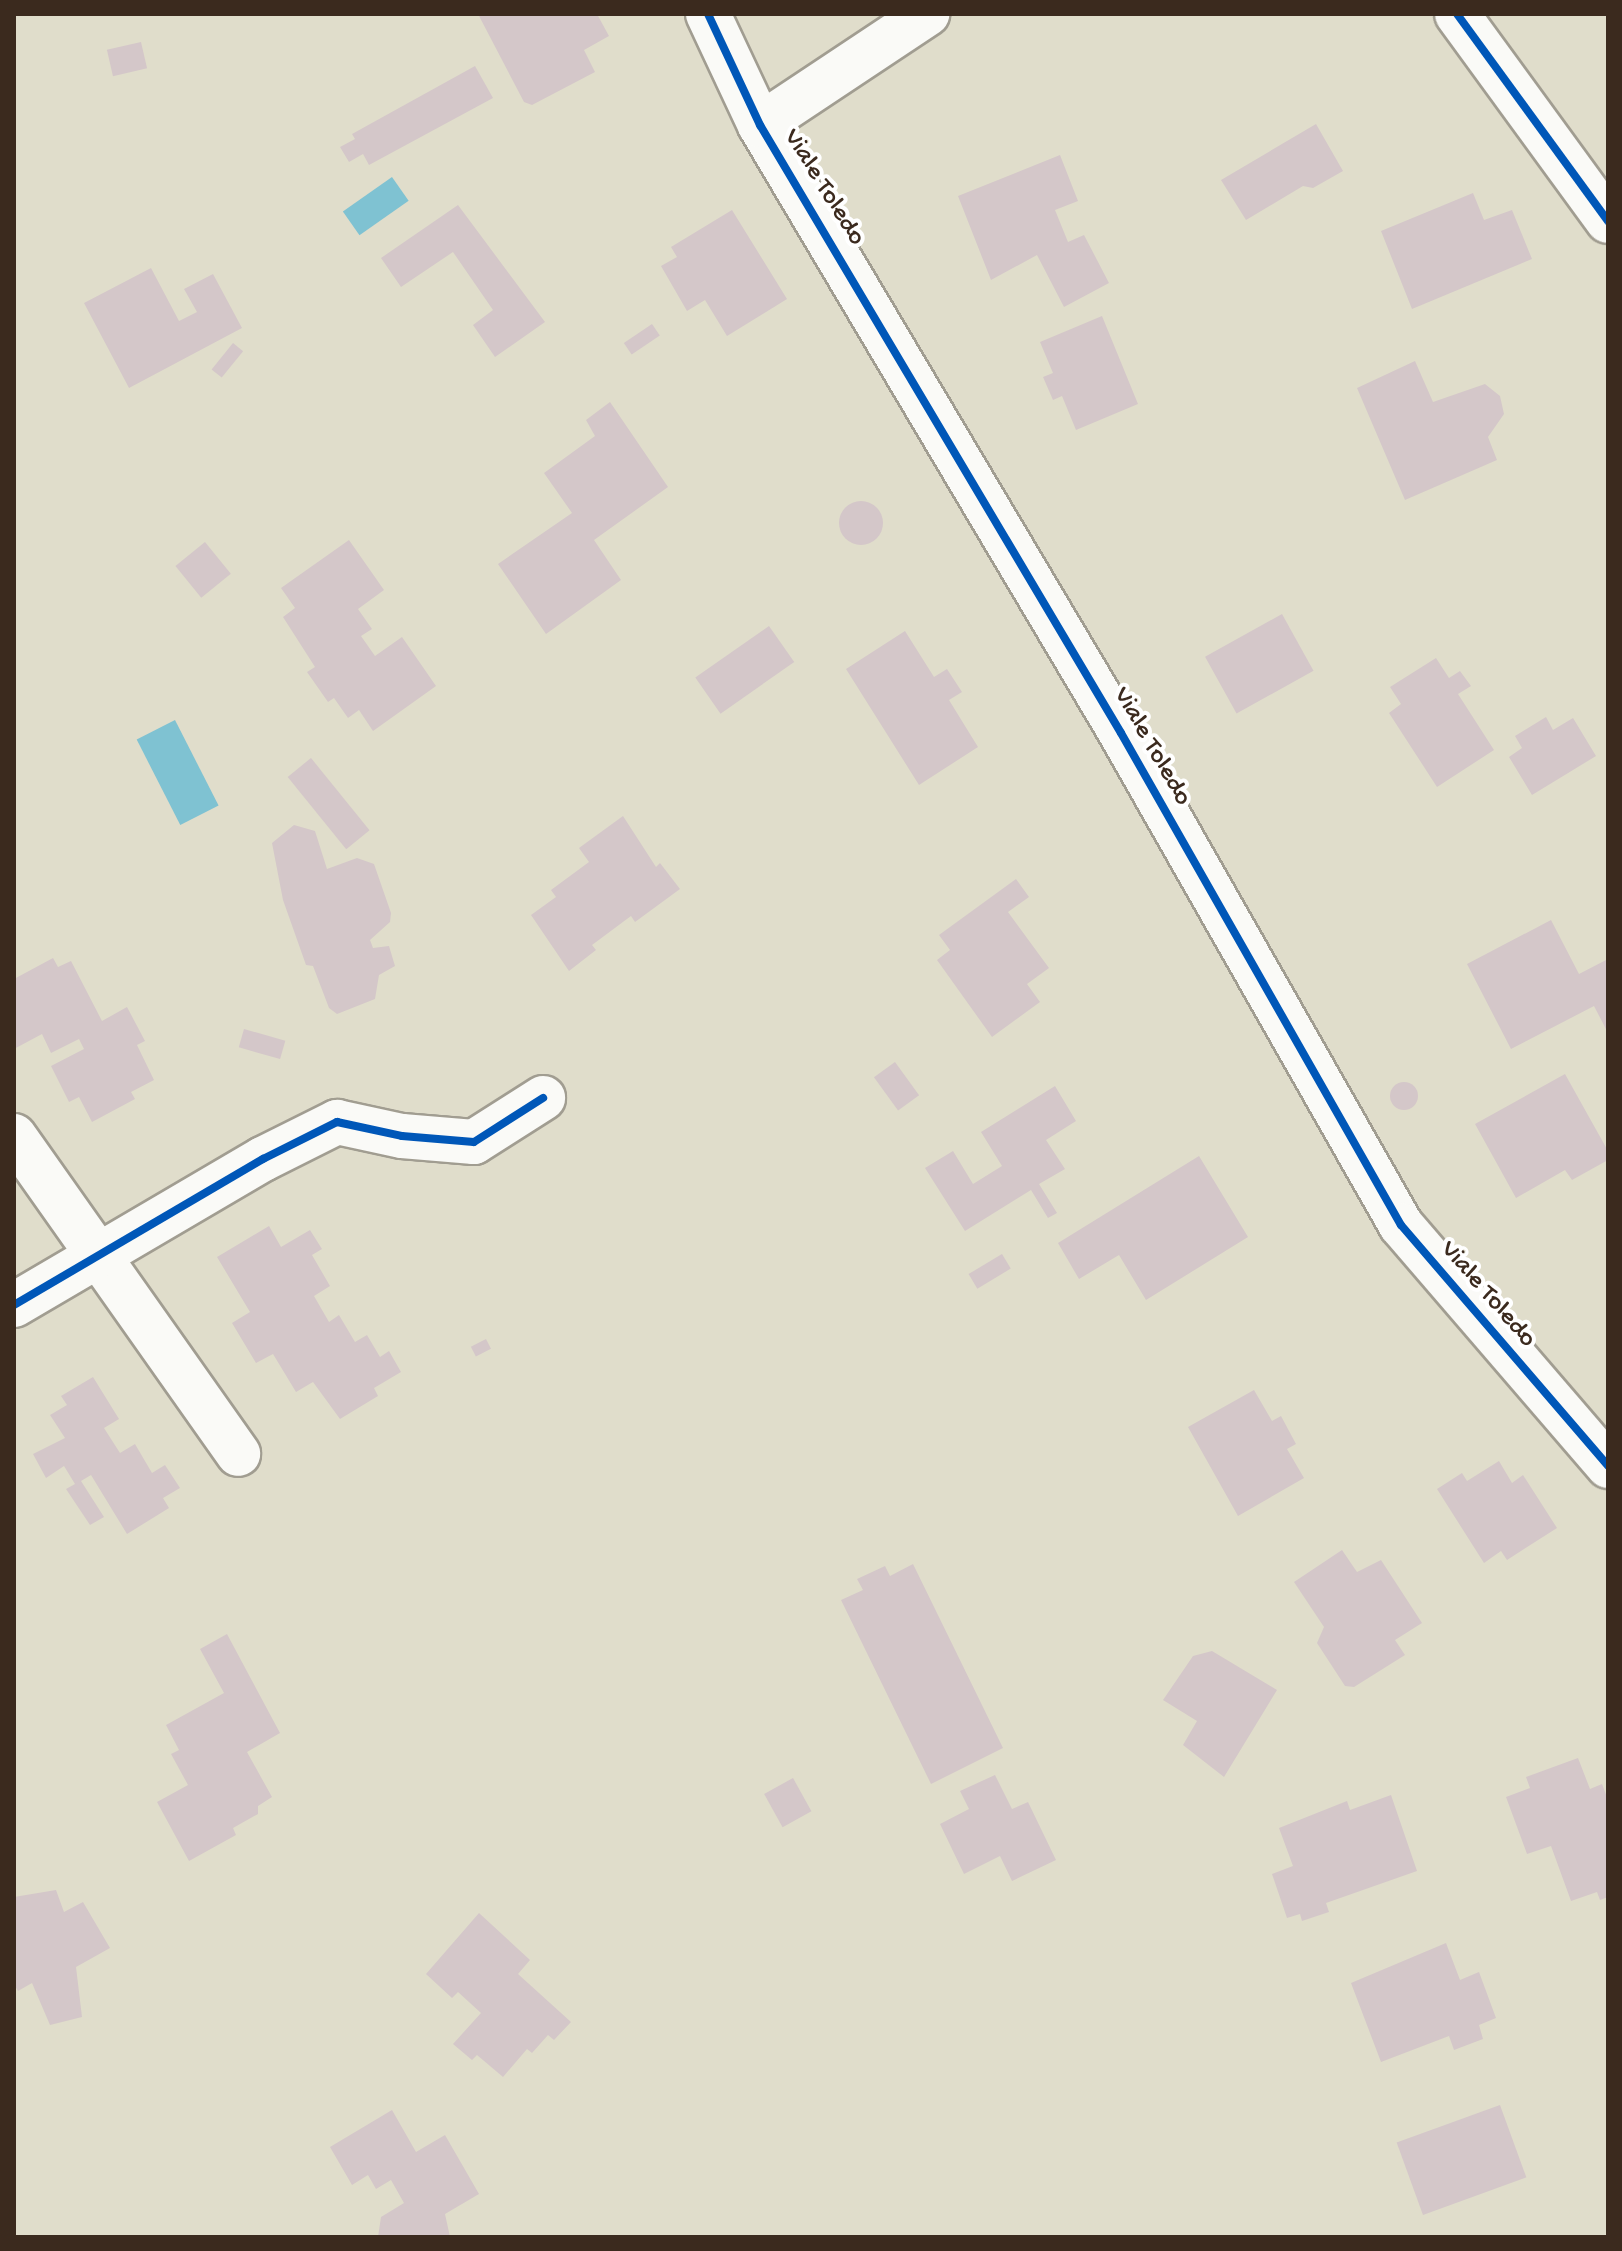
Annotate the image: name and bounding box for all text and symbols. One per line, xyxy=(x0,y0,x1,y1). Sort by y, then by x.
street label: Viale Toledo xyxy=(775,124,871,252)
street label: Viale Toledo xyxy=(1105,682,1197,812)
street label: Viale Toledo xyxy=(1432,1235,1542,1355)

